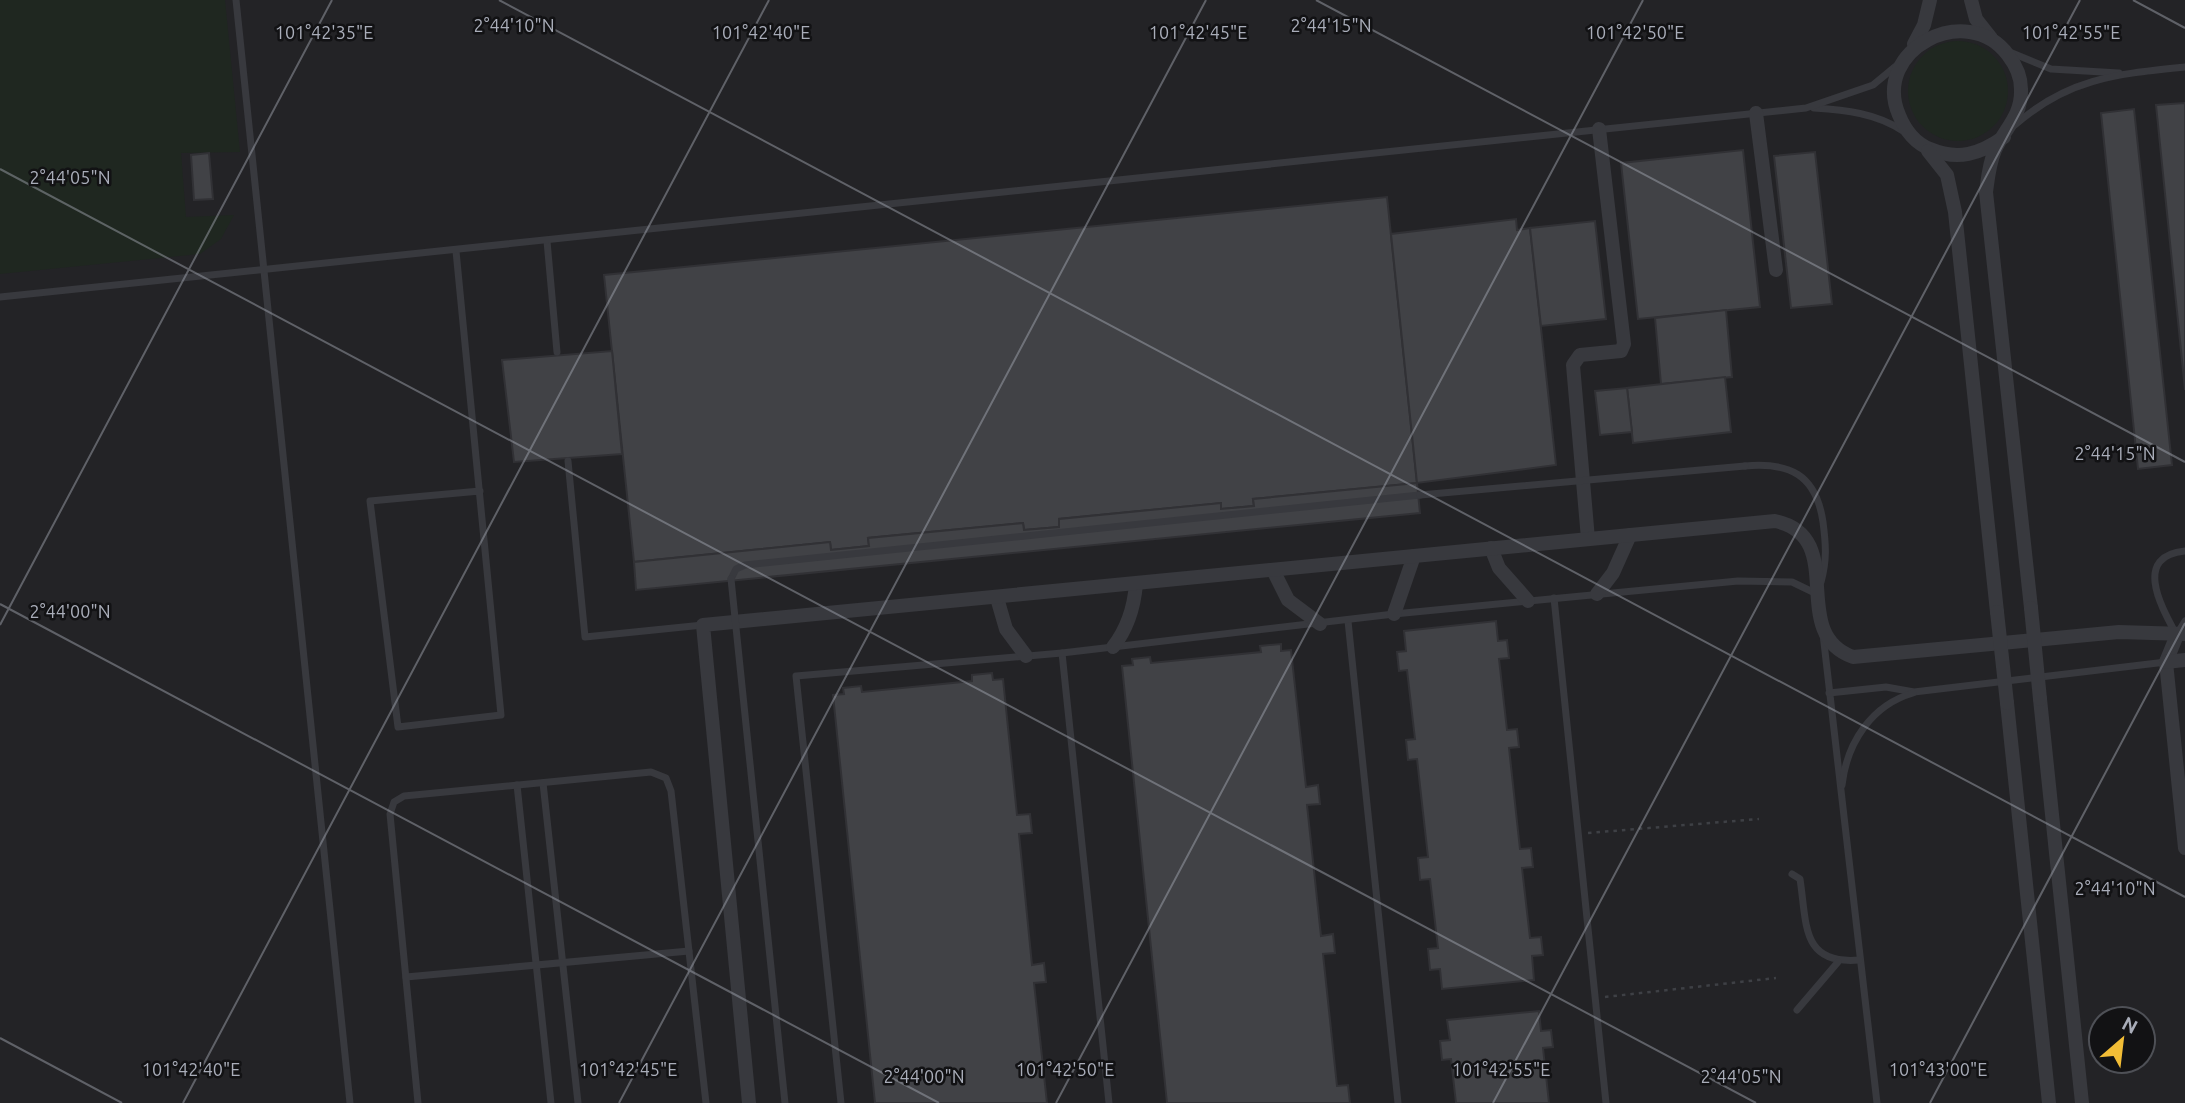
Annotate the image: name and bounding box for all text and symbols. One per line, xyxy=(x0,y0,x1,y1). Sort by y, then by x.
text: 2°44'10"N xyxy=(474,15,554,35)
text: 2°44'15"N xyxy=(1291,15,1371,35)
text: 101°42'35"E xyxy=(275,22,373,42)
text: 101°42'40"E xyxy=(712,22,810,42)
text: 101°42'45"E xyxy=(1149,22,1247,42)
text: 101°42'50"E xyxy=(1586,22,1684,42)
text: 101°42'55"E xyxy=(2022,22,2120,42)
text: 2°44'05"N xyxy=(30,167,110,187)
text: 2°44'15"N xyxy=(2075,443,2155,463)
text: 2°44'00"N xyxy=(30,601,110,621)
text: 2°44'10"N xyxy=(2075,878,2155,898)
north arrow xyxy=(2087,1005,2157,1075)
text: N xyxy=(2119,1012,2141,1038)
text: 101°42'40"E xyxy=(142,1059,240,1079)
text: 101°42'45"E xyxy=(579,1059,677,1079)
text: 101°42'50"E xyxy=(1016,1059,1114,1079)
text: 101°42'55"E xyxy=(1452,1059,1550,1079)
text: 101°43'00"E xyxy=(1889,1059,1987,1079)
text: 2°44'00"N xyxy=(884,1066,964,1086)
text: 2°44'05"N xyxy=(1701,1066,1781,1086)

